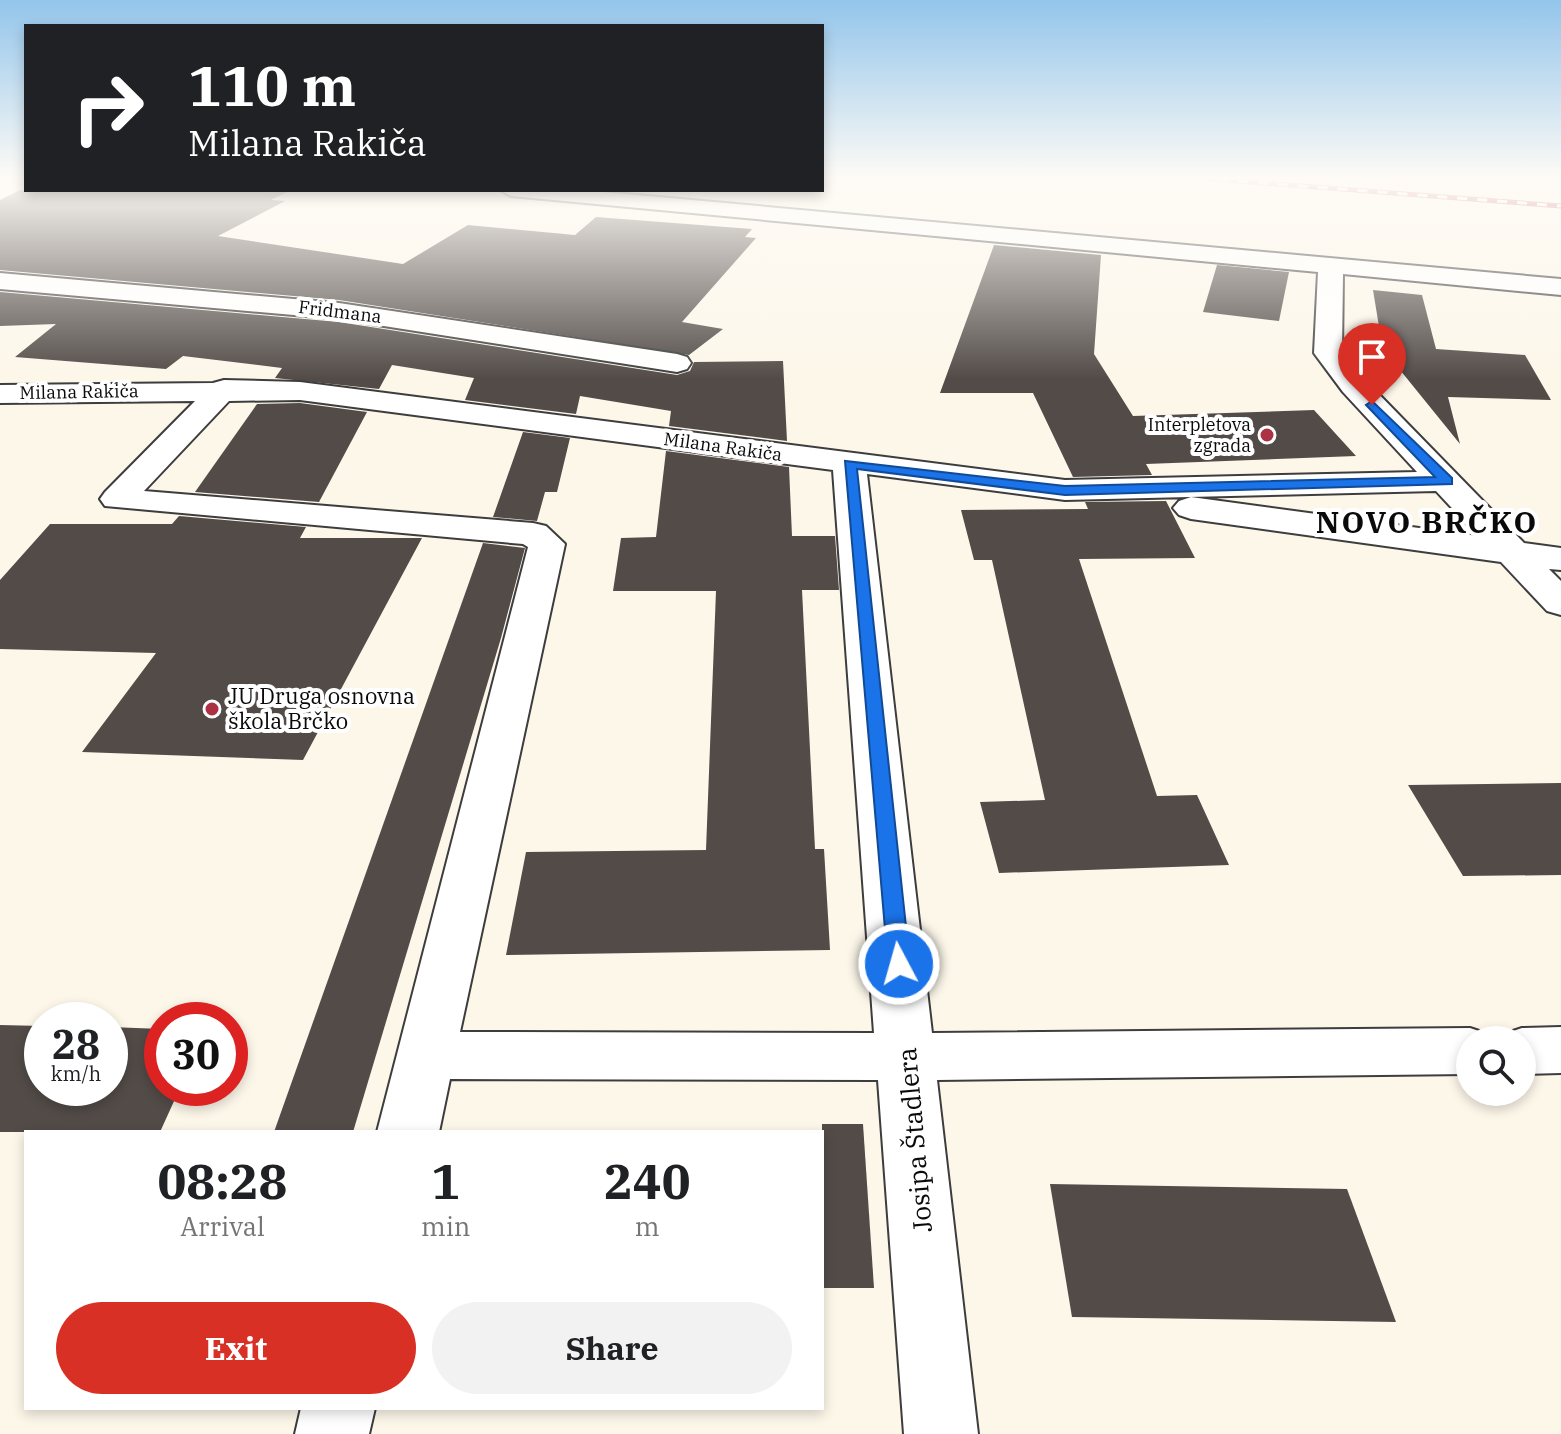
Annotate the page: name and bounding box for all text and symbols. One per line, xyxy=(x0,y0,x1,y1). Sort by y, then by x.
text: 110 m xyxy=(188,49,356,121)
icon: right xyxy=(56,56,160,160)
text: Milana Rakiča xyxy=(188,119,427,166)
street label: Fridmana xyxy=(297,295,383,328)
pin xyxy=(1338,323,1406,405)
icon: arrive xyxy=(1350,335,1394,379)
street label: Milana Rakiča xyxy=(19,379,139,404)
place label: Interpletova zgrada xyxy=(1148,413,1251,457)
marker: Interpletova zgrada xyxy=(1258,426,1276,444)
street label: Milana Rakiča xyxy=(662,427,784,466)
district label: NOVO BRČKO xyxy=(1316,502,1538,541)
place label: JU Druga osnovna škola Brčko xyxy=(228,681,415,735)
marker: JU Druga osnovna škola Brčko xyxy=(203,700,221,718)
position arrow xyxy=(857,922,941,1006)
speed limit sign: 30 xyxy=(144,1002,248,1106)
text: 28 xyxy=(52,1018,100,1070)
map controls xyxy=(1456,1026,1536,1106)
button: search xyxy=(1456,1026,1536,1106)
street label: Josipa Štadlera xyxy=(889,1046,939,1234)
text: km/h xyxy=(51,1060,101,1087)
text: 08:28 xyxy=(158,1150,287,1212)
text: 1 xyxy=(431,1150,460,1212)
text: 240 xyxy=(604,1150,690,1212)
text: Arrival xyxy=(180,1209,265,1243)
text: min xyxy=(421,1209,470,1243)
text: m xyxy=(635,1209,660,1243)
button: Exit xyxy=(56,1302,416,1394)
button: Share xyxy=(432,1302,792,1394)

